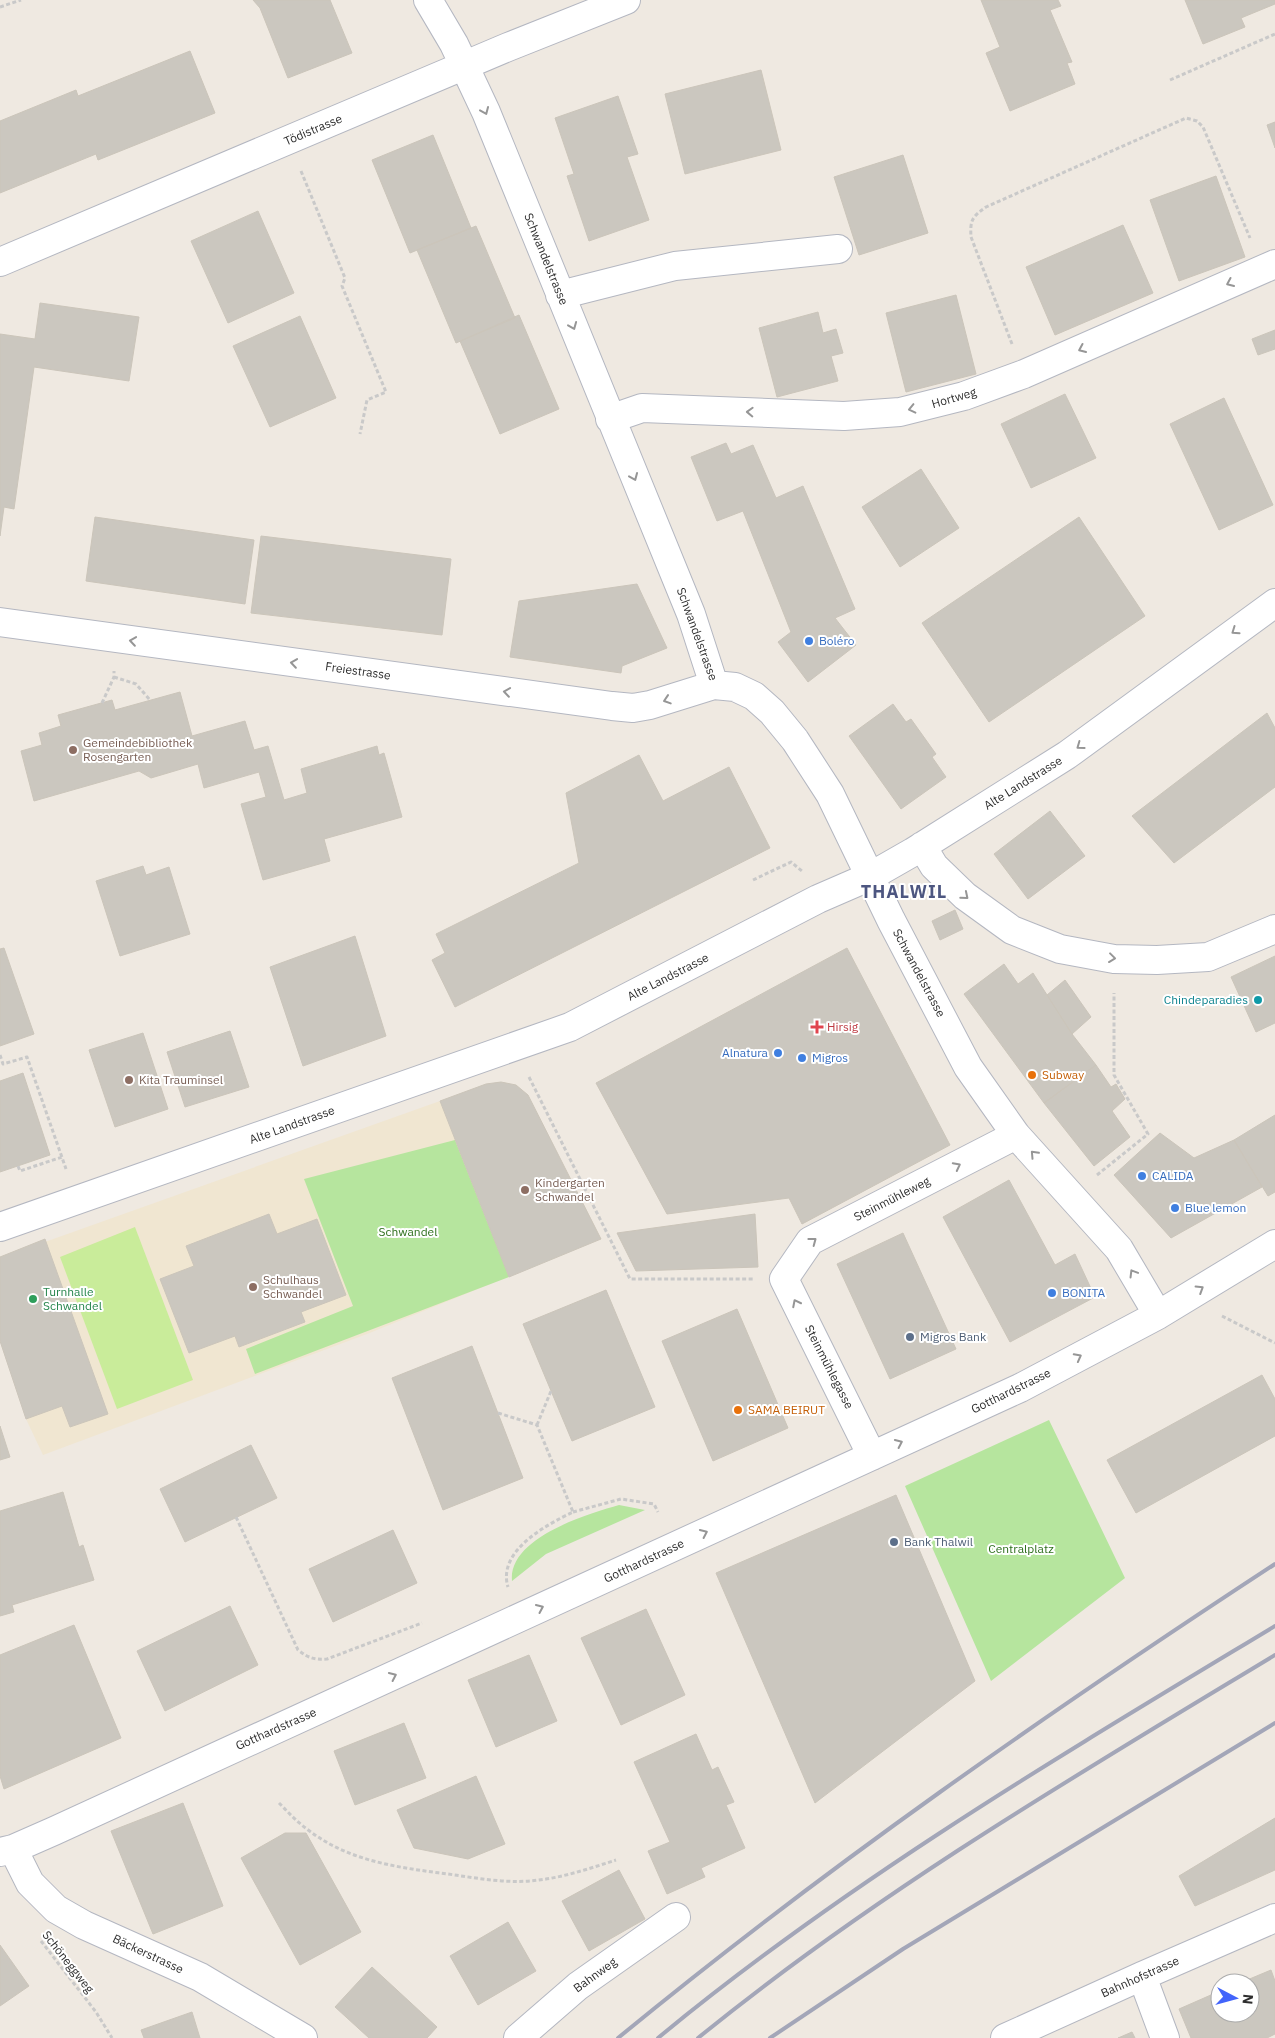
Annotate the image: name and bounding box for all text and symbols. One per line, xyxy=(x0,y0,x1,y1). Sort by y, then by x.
one-way arrow xyxy=(479,106,490,115)
street label: Tödistrasse xyxy=(281,110,345,149)
street label: Schwandelstrasse xyxy=(521,211,572,307)
one-way arrow xyxy=(1226,277,1235,288)
one-way arrow xyxy=(567,322,577,330)
one-way arrow xyxy=(1078,342,1087,353)
street label: Hortweg xyxy=(930,384,979,411)
one-way arrow xyxy=(908,403,917,414)
one-way arrow xyxy=(746,407,754,417)
one-way arrow xyxy=(628,472,639,481)
street label: Schwandelstrasse xyxy=(674,585,721,683)
one-way arrow xyxy=(1231,625,1241,634)
place label: Boléro xyxy=(819,633,855,648)
marker: Boléro xyxy=(803,635,815,647)
one-way arrow xyxy=(129,636,137,646)
one-way arrow xyxy=(290,658,298,668)
street label: Freiestrasse xyxy=(324,658,392,683)
one-way arrow xyxy=(503,687,511,698)
one-way arrow xyxy=(664,694,672,704)
place label: Gemeindebibliothek Rosengarten xyxy=(83,735,193,764)
one-way arrow xyxy=(1076,740,1086,749)
marker: Gemeindebibliothek Rosengarten xyxy=(67,744,79,756)
street label: Alte Landstrasse xyxy=(981,752,1065,813)
district label: THALWIL xyxy=(861,880,947,903)
one-way arrow xyxy=(960,890,969,899)
street label: Schwandelstrasse xyxy=(890,926,949,1020)
street label: Alte Landstrasse xyxy=(624,949,711,1004)
one-way arrow xyxy=(1108,952,1116,963)
place label: Chindeparadies xyxy=(1164,992,1248,1007)
marker: Chindeparadies xyxy=(1252,994,1264,1006)
place label: Hirsig xyxy=(827,1019,859,1034)
marker: Hirsig xyxy=(811,1021,823,1033)
place label: Alnatura xyxy=(722,1045,769,1060)
marker: Alnatura xyxy=(772,1047,784,1059)
place label: Migros xyxy=(812,1050,848,1065)
marker: Migros xyxy=(796,1052,808,1064)
place label: Subway xyxy=(1042,1067,1084,1082)
marker: Subway xyxy=(1026,1069,1038,1081)
place label: Kita Trauminsel xyxy=(139,1072,223,1087)
marker: Kita Trauminsel xyxy=(123,1074,135,1086)
street label: Alte Landstrasse xyxy=(247,1102,337,1147)
one-way arrow xyxy=(1031,1151,1040,1160)
one-way arrow xyxy=(952,1162,961,1172)
place label: CALIDA xyxy=(1152,1168,1194,1183)
marker: CALIDA xyxy=(1136,1170,1148,1182)
street label: Steinmühleweg xyxy=(851,1173,933,1224)
place label: Kindergarten Schwandel xyxy=(535,1175,605,1204)
marker: Kindergarten Schwandel xyxy=(519,1184,531,1196)
place label: Blue lemon xyxy=(1185,1200,1246,1215)
marker: Blue lemon xyxy=(1169,1202,1181,1214)
park label: Schwandel xyxy=(379,1224,437,1239)
one-way arrow xyxy=(808,1238,817,1247)
one-way arrow xyxy=(1130,1270,1140,1279)
place label: Schulhaus Schwandel xyxy=(263,1272,322,1301)
marker: Schulhaus Schwandel xyxy=(247,1281,259,1293)
place label: Turnhalle Schwandel xyxy=(43,1284,102,1313)
place label: BONITA xyxy=(1062,1285,1106,1300)
one-way arrow xyxy=(1194,1286,1203,1296)
marker: BONITA xyxy=(1046,1287,1058,1299)
marker: Turnhalle Schwandel xyxy=(27,1293,39,1305)
one-way arrow xyxy=(792,1299,802,1308)
street label: Steinmühlegasse xyxy=(802,1322,857,1412)
place label: Migros Bank xyxy=(920,1329,987,1344)
marker: Migros Bank xyxy=(904,1331,916,1343)
one-way arrow xyxy=(1073,1353,1082,1363)
street label: Gotthardstrasse xyxy=(968,1365,1053,1416)
place label: SAMA BEIRUT xyxy=(748,1402,825,1417)
marker: SAMA BEIRUT xyxy=(732,1404,744,1416)
one-way arrow xyxy=(894,1440,903,1450)
one-way arrow xyxy=(699,1529,708,1539)
place label: Bank Thalwil xyxy=(904,1534,973,1549)
street label: Gotthardstrasse xyxy=(601,1535,687,1586)
marker: Bank Thalwil xyxy=(888,1536,900,1548)
park label: Centralplatz xyxy=(988,1541,1054,1556)
one-way arrow xyxy=(535,1605,544,1615)
one-way arrow xyxy=(388,1672,397,1682)
street label: Gotthardstrasse xyxy=(233,1704,319,1753)
street label: Schöneggweg xyxy=(39,1928,98,1996)
street label: Bäckerstrasse xyxy=(110,1931,186,1977)
street label: Bahnhofstrasse xyxy=(1098,1952,1182,2001)
street label: Bahnweg xyxy=(570,1953,620,1995)
north arrow xyxy=(1210,1973,1260,2023)
text: N xyxy=(1238,1993,1257,2005)

